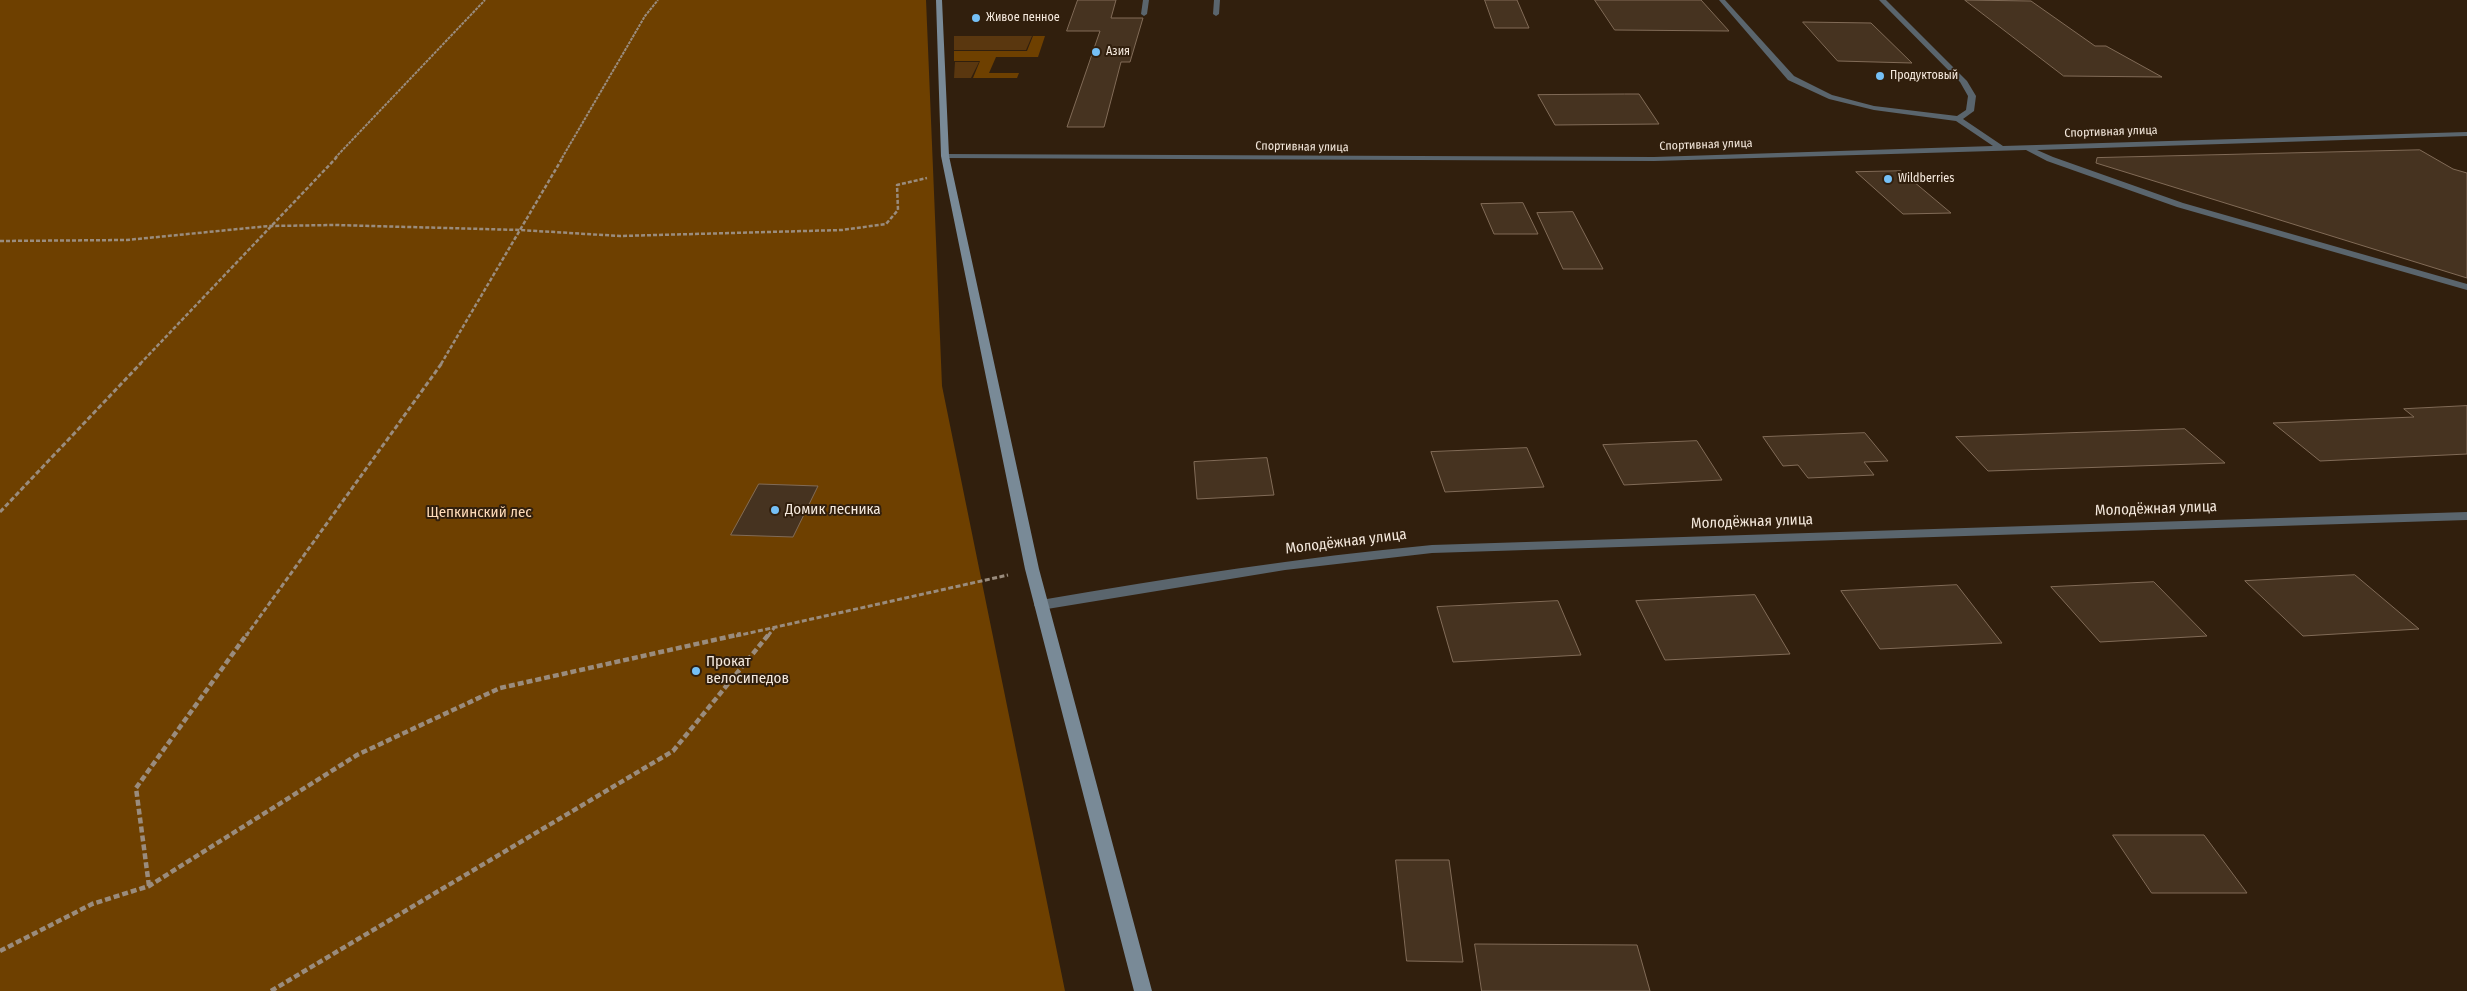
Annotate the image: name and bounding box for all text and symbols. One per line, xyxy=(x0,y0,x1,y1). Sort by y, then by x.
place label: Живое пенное xyxy=(986,11,1060,25)
marker: Живое пенное xyxy=(970,12,982,24)
place label: Азия xyxy=(1106,45,1130,59)
marker: Азия xyxy=(1090,46,1102,58)
place label: Продуктовый xyxy=(1890,69,1958,83)
marker: Продуктовый xyxy=(1874,70,1886,82)
street label: Спортивная улица xyxy=(2064,123,2158,141)
street label: Спортивная улица xyxy=(1659,136,1753,154)
street label: Спортивная улица xyxy=(1255,139,1349,155)
place label: Wildberries xyxy=(1898,172,1954,186)
marker: Wildberries xyxy=(1882,173,1894,185)
street label: Молодёжная улица xyxy=(2095,498,2217,520)
place label: Домик лесника xyxy=(785,501,881,519)
park label: Щепкинский лес xyxy=(426,504,532,522)
marker: Домик лесника xyxy=(769,504,781,516)
street label: Молодёжная улица xyxy=(1691,511,1813,533)
street label: Молодёжная улица xyxy=(1284,526,1408,558)
place label: Прокат велосипедов xyxy=(706,653,789,688)
marker: Прокат велосипедов xyxy=(690,665,702,677)

